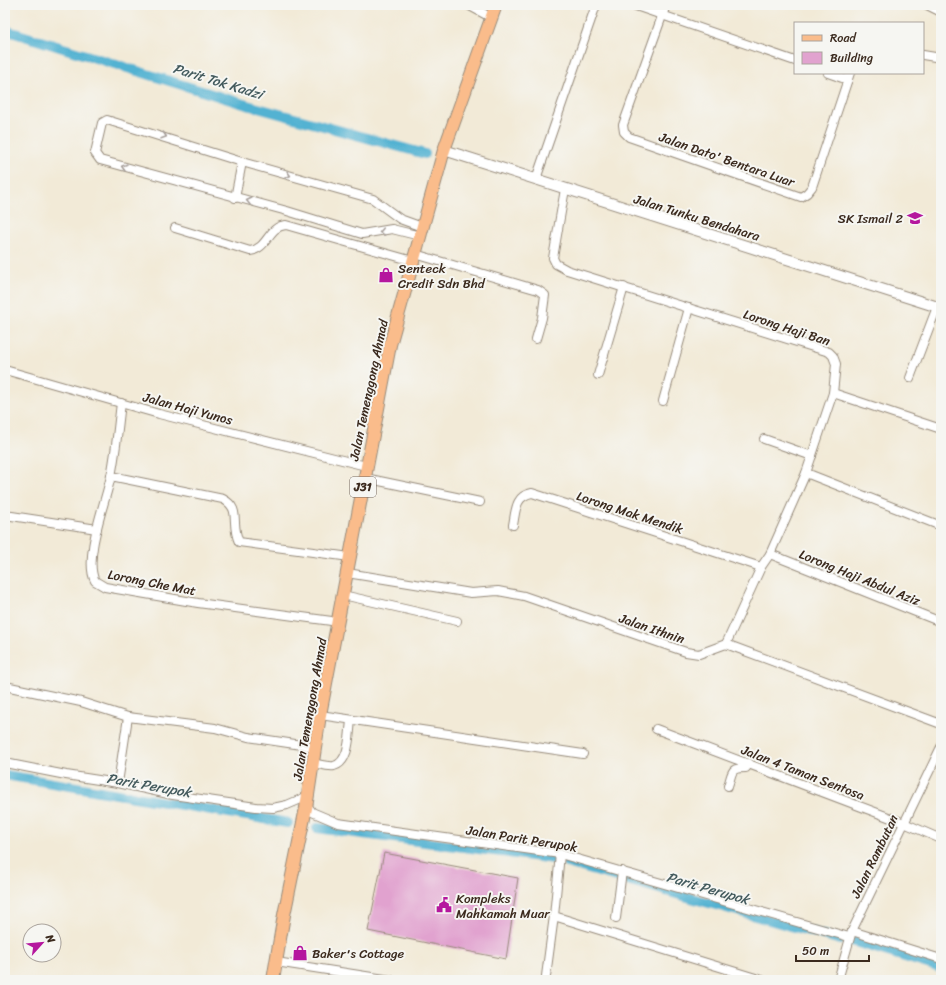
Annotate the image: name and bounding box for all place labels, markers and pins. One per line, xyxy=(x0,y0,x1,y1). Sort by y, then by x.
place label: SK Ismail 2 xyxy=(838,207,903,230)
school or university icon: SK Ismail 2 xyxy=(906,209,924,227)
place label: Senteck Credit Sdn Bhd xyxy=(398,257,486,295)
shop icon: Senteck Credit Sdn Bhd xyxy=(377,266,395,284)
place label: Kompleks Mahkamah Muar xyxy=(456,887,550,925)
public building icon: Kompleks Mahkamah Muar xyxy=(435,896,453,914)
place label: Baker's Cottage xyxy=(312,942,405,965)
shop icon: Baker's Cottage xyxy=(291,944,309,962)

